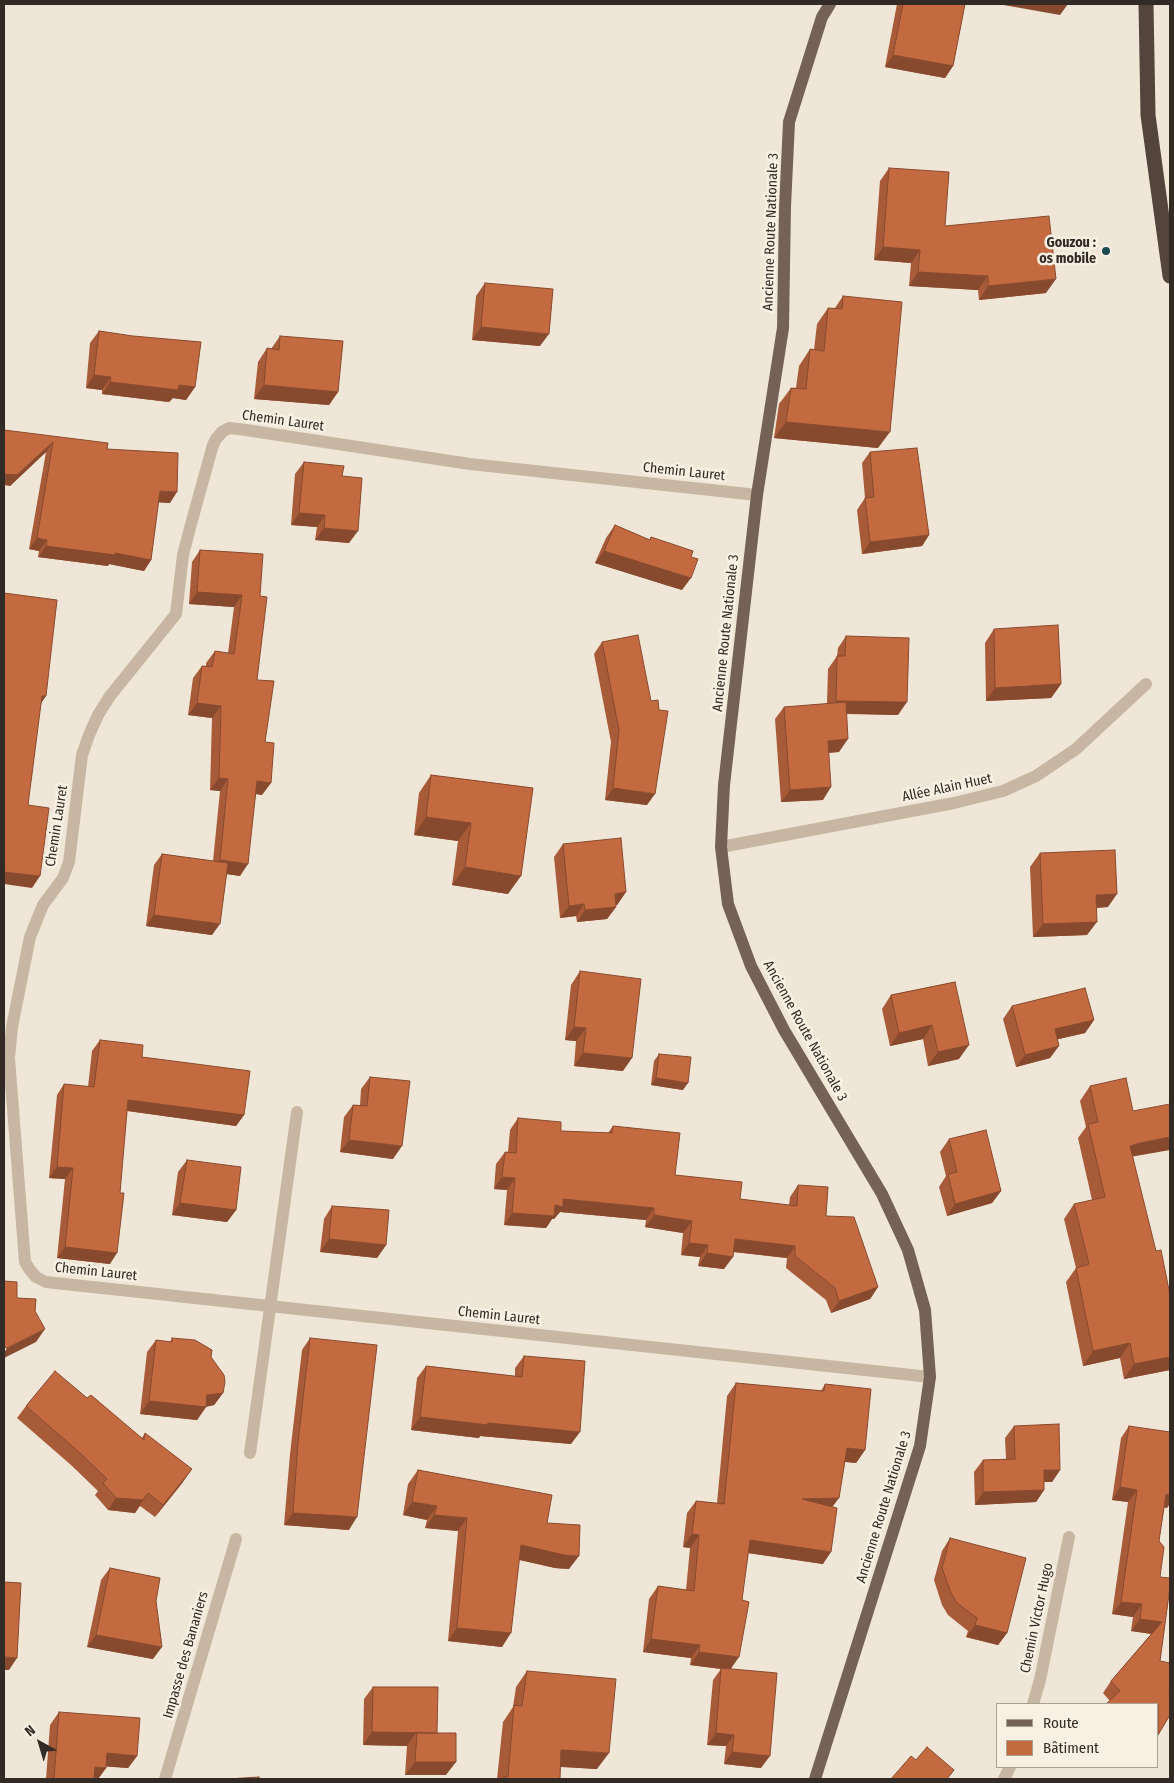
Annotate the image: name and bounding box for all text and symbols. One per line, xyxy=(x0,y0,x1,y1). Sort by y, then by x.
street label: Ancienne Route Nationale 3 xyxy=(760,153,782,311)
place label: Gouzou : os mobile xyxy=(1039,235,1096,268)
marker: Gouzou : os mobile xyxy=(1100,245,1112,257)
street label: Chemin Lauret xyxy=(241,407,325,435)
street label: Chemin Lauret xyxy=(642,459,726,485)
street label: Ancienne Route Nationale 3 xyxy=(709,554,743,712)
street label: Allée Alain Huet xyxy=(901,770,993,806)
street label: Chemin Lauret xyxy=(42,784,72,868)
street label: Ancienne Route Nationale 3 xyxy=(759,958,851,1104)
street label: Chemin Lauret xyxy=(54,1259,138,1285)
street label: Chemin Lauret xyxy=(457,1303,541,1329)
street label: Ancienne Route Nationale 3 xyxy=(853,1429,915,1585)
street label: Chemin Victor Hugo xyxy=(1017,1561,1057,1675)
street label: Impasse des Bananiers xyxy=(160,1589,212,1721)
legend xyxy=(996,1703,1159,1768)
text: Route xyxy=(1043,1714,1079,1732)
north arrow xyxy=(15,1718,65,1768)
text: N xyxy=(22,1722,39,1740)
text: Bâtiment xyxy=(1043,1739,1099,1757)

